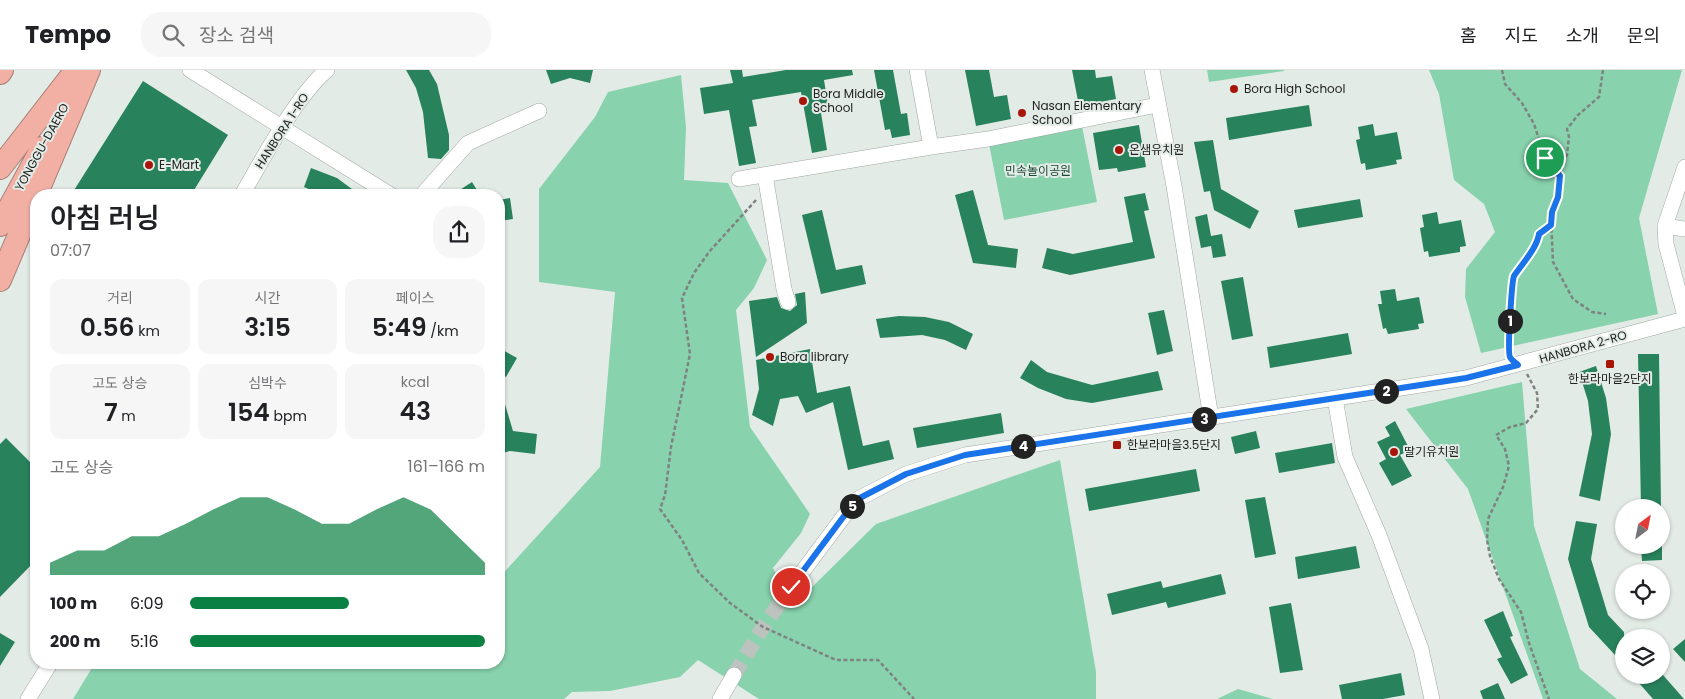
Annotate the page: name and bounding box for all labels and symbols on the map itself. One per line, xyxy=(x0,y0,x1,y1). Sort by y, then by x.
place label: Bora High School xyxy=(1244,80,1345,97)
marker: Bora High School xyxy=(1228,83,1240,95)
place label: Bora Middle School xyxy=(813,85,884,116)
street label: HANBORA 1-RO xyxy=(251,89,313,172)
marker: Bora Middle School xyxy=(797,95,809,107)
place label: Nasan Elementary School xyxy=(1032,97,1142,128)
street label: YONGGU-DAERO xyxy=(10,100,73,194)
marker: Nasan Elementary School xyxy=(1016,107,1028,119)
pin xyxy=(1524,137,1566,179)
place label: 온샘유치원 xyxy=(1129,141,1184,158)
marker: 온샘유치원 xyxy=(1113,144,1125,156)
place label: E-Mart xyxy=(159,156,199,173)
marker: E-Mart xyxy=(143,159,155,171)
park label: 민속놀이공원 xyxy=(1005,162,1071,179)
pin: 1 xyxy=(1498,308,1522,334)
street label: HANBORA 2-RO xyxy=(1537,326,1629,367)
place label: Bora library xyxy=(780,348,849,365)
marker: Bora library xyxy=(764,351,776,363)
marker: 한보라마을2단지 xyxy=(1604,358,1616,370)
place label: 한보라마을2단지 xyxy=(1568,370,1652,387)
pin: 2 xyxy=(1374,378,1398,404)
pin: 3 xyxy=(1192,406,1216,432)
pin: 4 xyxy=(1010,434,1036,458)
place label: 한보라마을3.5단지 xyxy=(1127,436,1221,453)
marker: 한보라마을3.5단지 xyxy=(1111,439,1123,451)
place label: 딸기유치원 xyxy=(1404,443,1459,460)
marker: 딸기유치원 xyxy=(1388,446,1400,458)
pin: 5 xyxy=(840,494,864,518)
north arrow xyxy=(1615,499,1670,554)
pin xyxy=(770,566,812,608)

